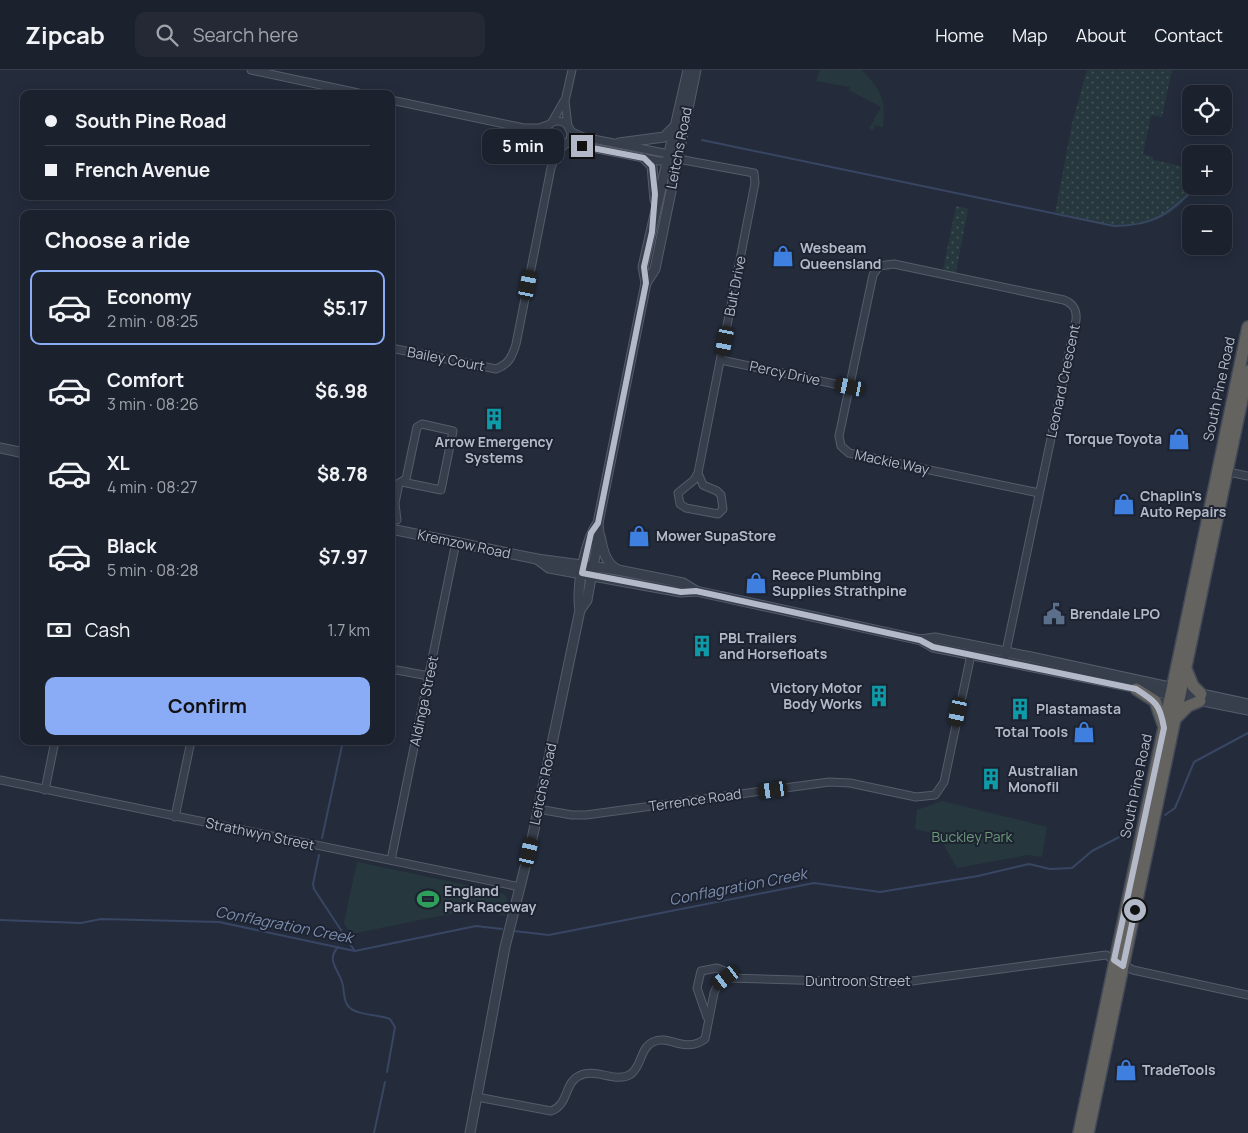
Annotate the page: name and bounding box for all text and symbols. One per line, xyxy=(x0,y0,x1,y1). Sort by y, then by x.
search box xyxy=(135,12,485,57)
text: Zipcab xyxy=(25,18,105,51)
icon: search xyxy=(153,21,181,49)
text: Search here xyxy=(193,22,298,48)
text: Home xyxy=(935,23,984,47)
text: Map xyxy=(1012,23,1048,47)
text: About xyxy=(1076,23,1126,47)
text: Contact xyxy=(1154,23,1223,47)
map controls xyxy=(1182,85,1232,255)
button: locate xyxy=(1182,85,1232,135)
street label: Leitchs Road xyxy=(661,105,696,191)
text: South Pine Road xyxy=(75,108,226,134)
callout: 5 min xyxy=(482,128,564,164)
text: 5 min xyxy=(502,135,544,157)
route end xyxy=(571,135,593,157)
button: + xyxy=(1182,145,1232,195)
text: French Avenue xyxy=(75,157,210,183)
button: − xyxy=(1182,205,1232,255)
text: Choose a ride xyxy=(45,225,190,255)
place label: Wesbeam Queensland xyxy=(800,238,882,273)
shop icon: Wesbeam Queensland xyxy=(770,243,796,269)
street label: Bult Drive xyxy=(719,254,750,318)
car xyxy=(517,269,538,301)
text: Economy xyxy=(107,284,191,310)
icon: car xyxy=(47,285,92,330)
text: $5.17 xyxy=(323,295,368,321)
text: 2 min · 08:25 xyxy=(107,310,198,332)
street label: Leonard Crescent xyxy=(1041,322,1084,439)
car xyxy=(714,325,735,357)
street label: South Pine Road xyxy=(1198,335,1239,443)
street label: Bailey Court xyxy=(406,342,487,375)
street label: Percy Drive xyxy=(748,356,822,389)
text: Comfort xyxy=(107,367,184,393)
icon: car xyxy=(47,368,92,413)
car xyxy=(833,377,866,397)
text: $6.98 xyxy=(315,378,368,404)
text: 3 min · 08:26 xyxy=(107,393,199,415)
building icon: Arrow Emergency Systems xyxy=(481,406,507,432)
shop icon: Torque Toyota xyxy=(1166,426,1192,452)
place label: Torque Toyota xyxy=(1066,429,1162,448)
place label: Arrow Emergency Systems xyxy=(435,432,553,467)
street label: Mackie Way xyxy=(853,444,932,479)
text: XL xyxy=(107,450,130,476)
icon: car xyxy=(47,451,92,496)
text: $8.78 xyxy=(317,461,368,487)
text: 4 min · 08:27 xyxy=(107,476,197,498)
place label: Chaplin's Auto Repairs xyxy=(1140,486,1227,521)
shop icon: Chaplin's Auto Repairs xyxy=(1111,491,1137,517)
shop icon: Mower SupaStore xyxy=(626,523,652,549)
street label: Kremzow Road xyxy=(416,524,512,563)
place label: Mower SupaStore xyxy=(656,526,776,545)
text: Black xyxy=(107,533,156,559)
icon: car xyxy=(47,534,92,579)
text: $7.97 xyxy=(319,544,368,570)
text: 5 min · 08:28 xyxy=(107,559,199,581)
place label: Reece Plumbing Supplies Strathpine xyxy=(772,565,907,600)
shop icon: Reece Plumbing Supplies Strathpine xyxy=(743,570,769,596)
public building icon: Brendale LPO xyxy=(1041,601,1067,627)
place label: Brendale LPO xyxy=(1070,604,1160,623)
icon: cash xyxy=(45,616,73,644)
text: Cash xyxy=(85,617,130,643)
text: 1.7 km xyxy=(328,619,370,641)
place label: PBL Trailers and Horsefloats xyxy=(719,628,828,663)
building icon: PBL Trailers and Horsefloats xyxy=(689,633,715,659)
street label: Aldinga Street xyxy=(405,654,442,748)
button: Confirm xyxy=(45,677,370,735)
place label: Victory Motor Body Works xyxy=(770,678,862,713)
building icon: Victory Motor Body Works xyxy=(866,683,892,709)
car xyxy=(947,696,968,728)
building icon: Plastamasta xyxy=(1007,696,1033,722)
place label: Plastamasta xyxy=(1036,699,1121,718)
shop icon: Total Tools xyxy=(1071,719,1097,745)
place label: Total Tools xyxy=(995,722,1068,741)
street label: South Pine Road xyxy=(1115,732,1156,840)
street label: Leitchs Road xyxy=(525,741,560,827)
place label: Australian Monofil xyxy=(1008,761,1078,796)
building icon: Australian Monofil xyxy=(978,766,1004,792)
car xyxy=(757,780,788,800)
street label: Terrence Road xyxy=(647,784,742,815)
street label: Strathwyn Street xyxy=(204,813,317,854)
park label: Buckley Park xyxy=(932,827,1014,846)
car xyxy=(518,836,539,868)
water label: Conflagration Creek xyxy=(667,862,811,910)
place label: England Park Raceway xyxy=(444,881,536,916)
sports icon: England Park Raceway xyxy=(415,886,441,912)
route start xyxy=(1124,899,1146,921)
water label: Conflagration Creek xyxy=(213,901,357,949)
car xyxy=(709,963,742,993)
street label: Duntroon Street xyxy=(805,971,911,990)
shop icon: TradeTools xyxy=(1113,1057,1139,1083)
place label: TradeTools xyxy=(1142,1060,1216,1079)

